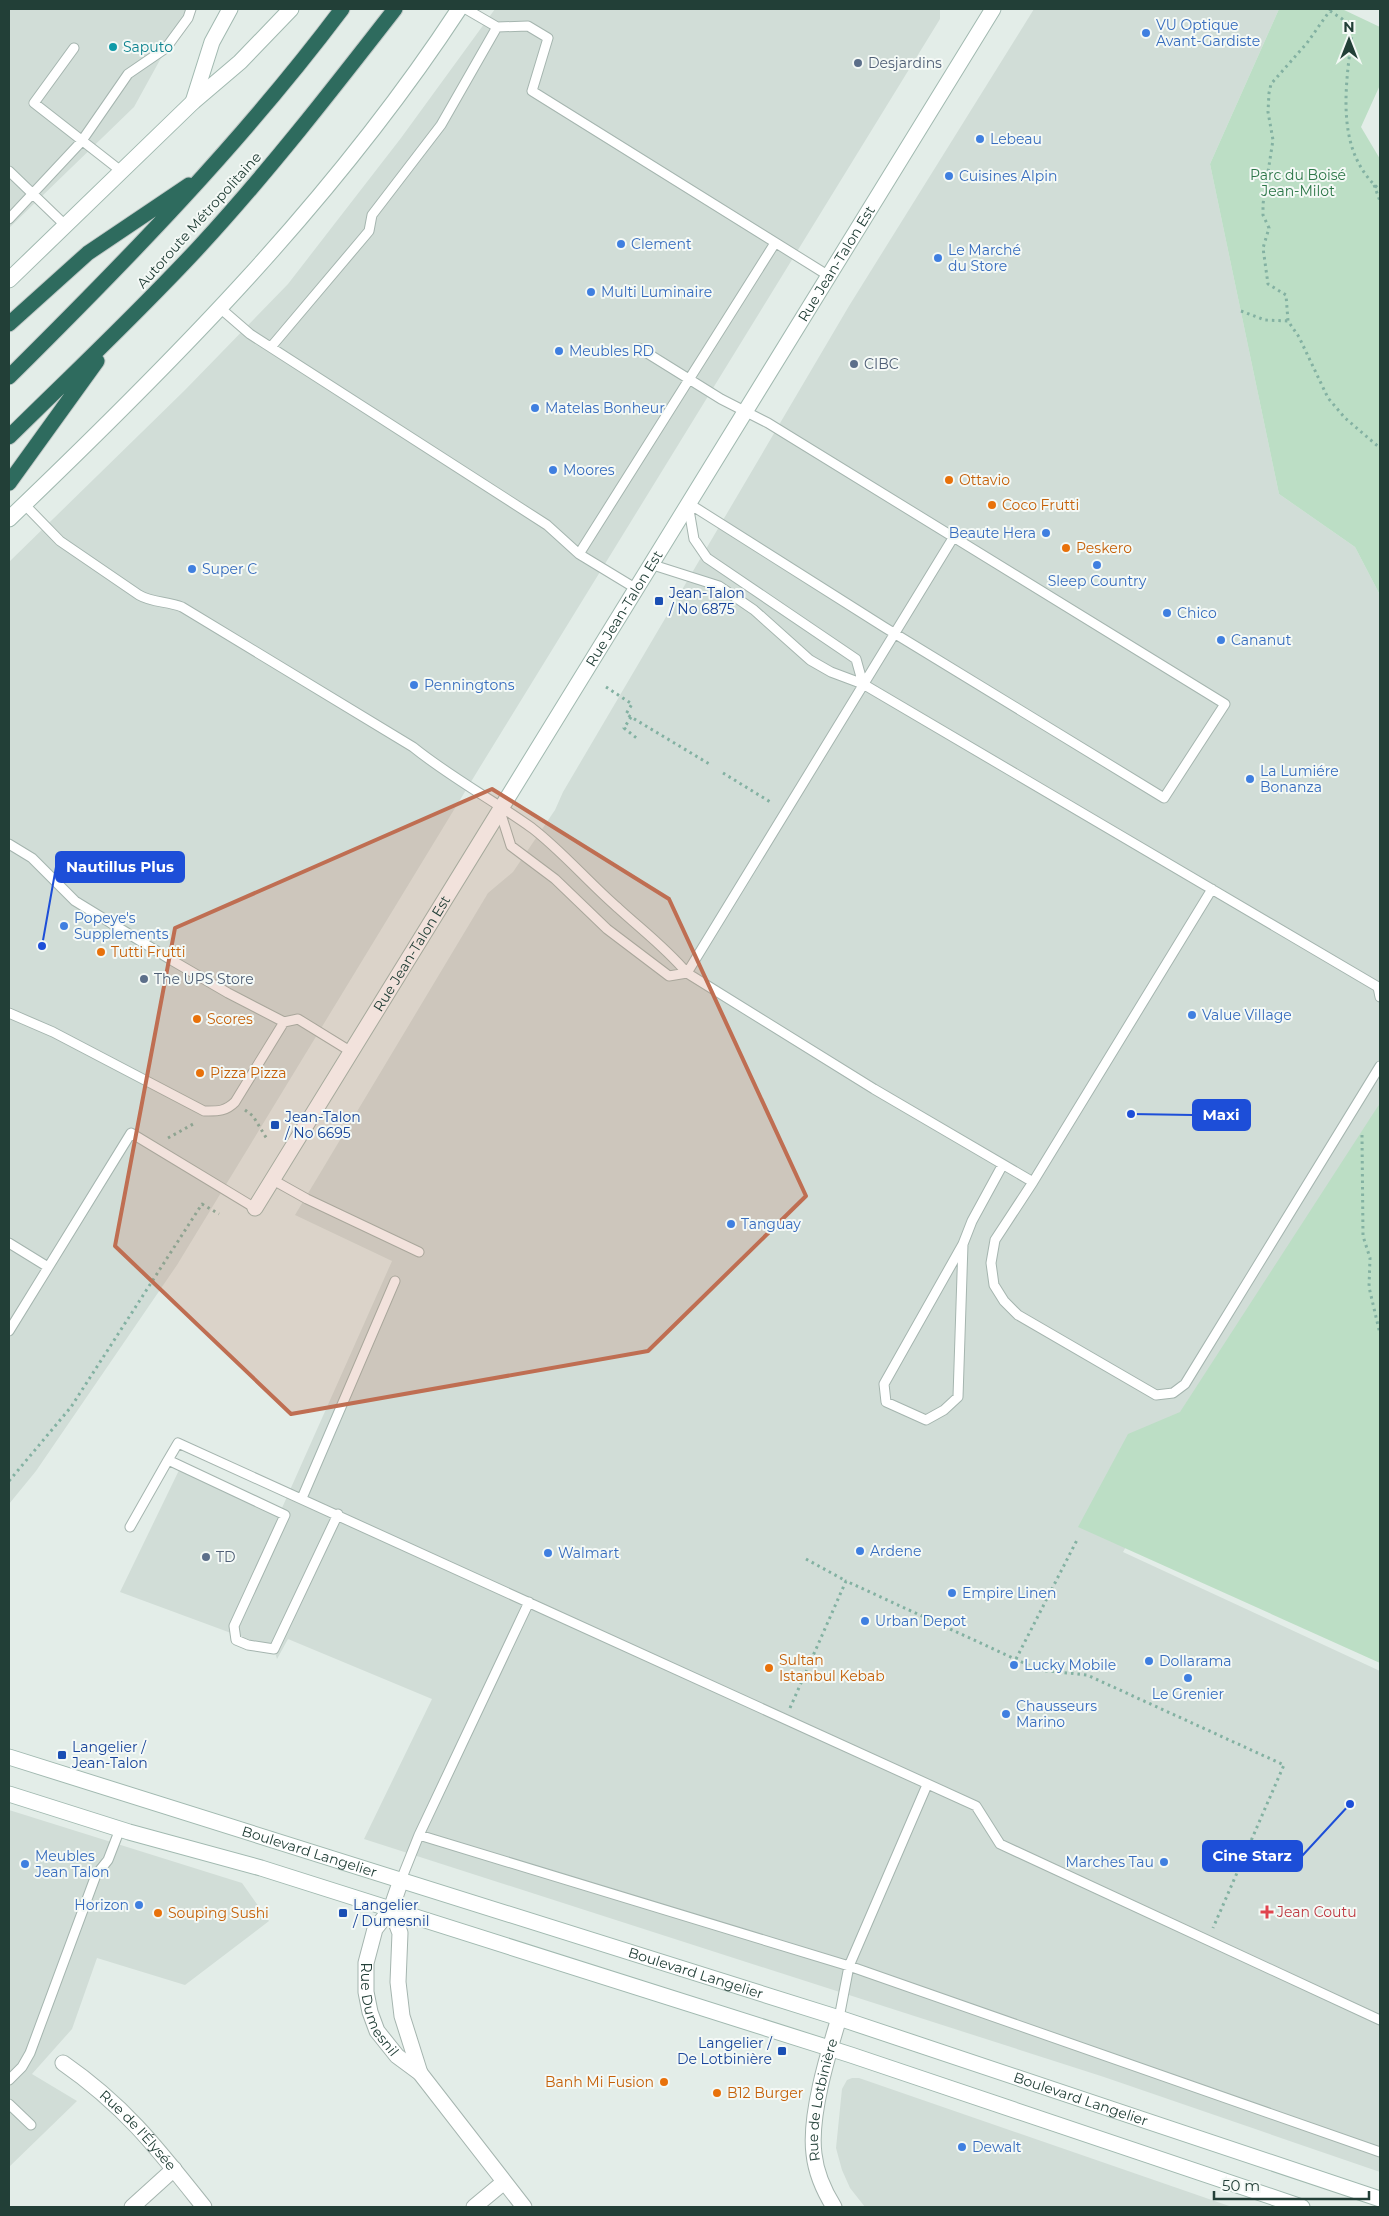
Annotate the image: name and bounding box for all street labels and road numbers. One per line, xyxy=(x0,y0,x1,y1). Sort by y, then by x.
street label: Autoroute Métropolitaine xyxy=(133,148,265,292)
street label: Rue Jean-Talon Est xyxy=(794,202,879,325)
street label: Rue Jean-Talon Est xyxy=(581,547,667,670)
street label: Rue Jean-Talon Est xyxy=(369,892,454,1015)
street label: Boulevard Langelier xyxy=(240,1822,380,1881)
street label: Boulevard Langelier xyxy=(626,1943,766,2003)
street label: Rue Dumesnil xyxy=(357,1963,403,2060)
street label: Rue de Lotbinière xyxy=(804,2036,841,2163)
street label: Boulevard Langelier xyxy=(1011,2068,1151,2130)
street label: Rue de l'Élysée xyxy=(96,2086,180,2174)

